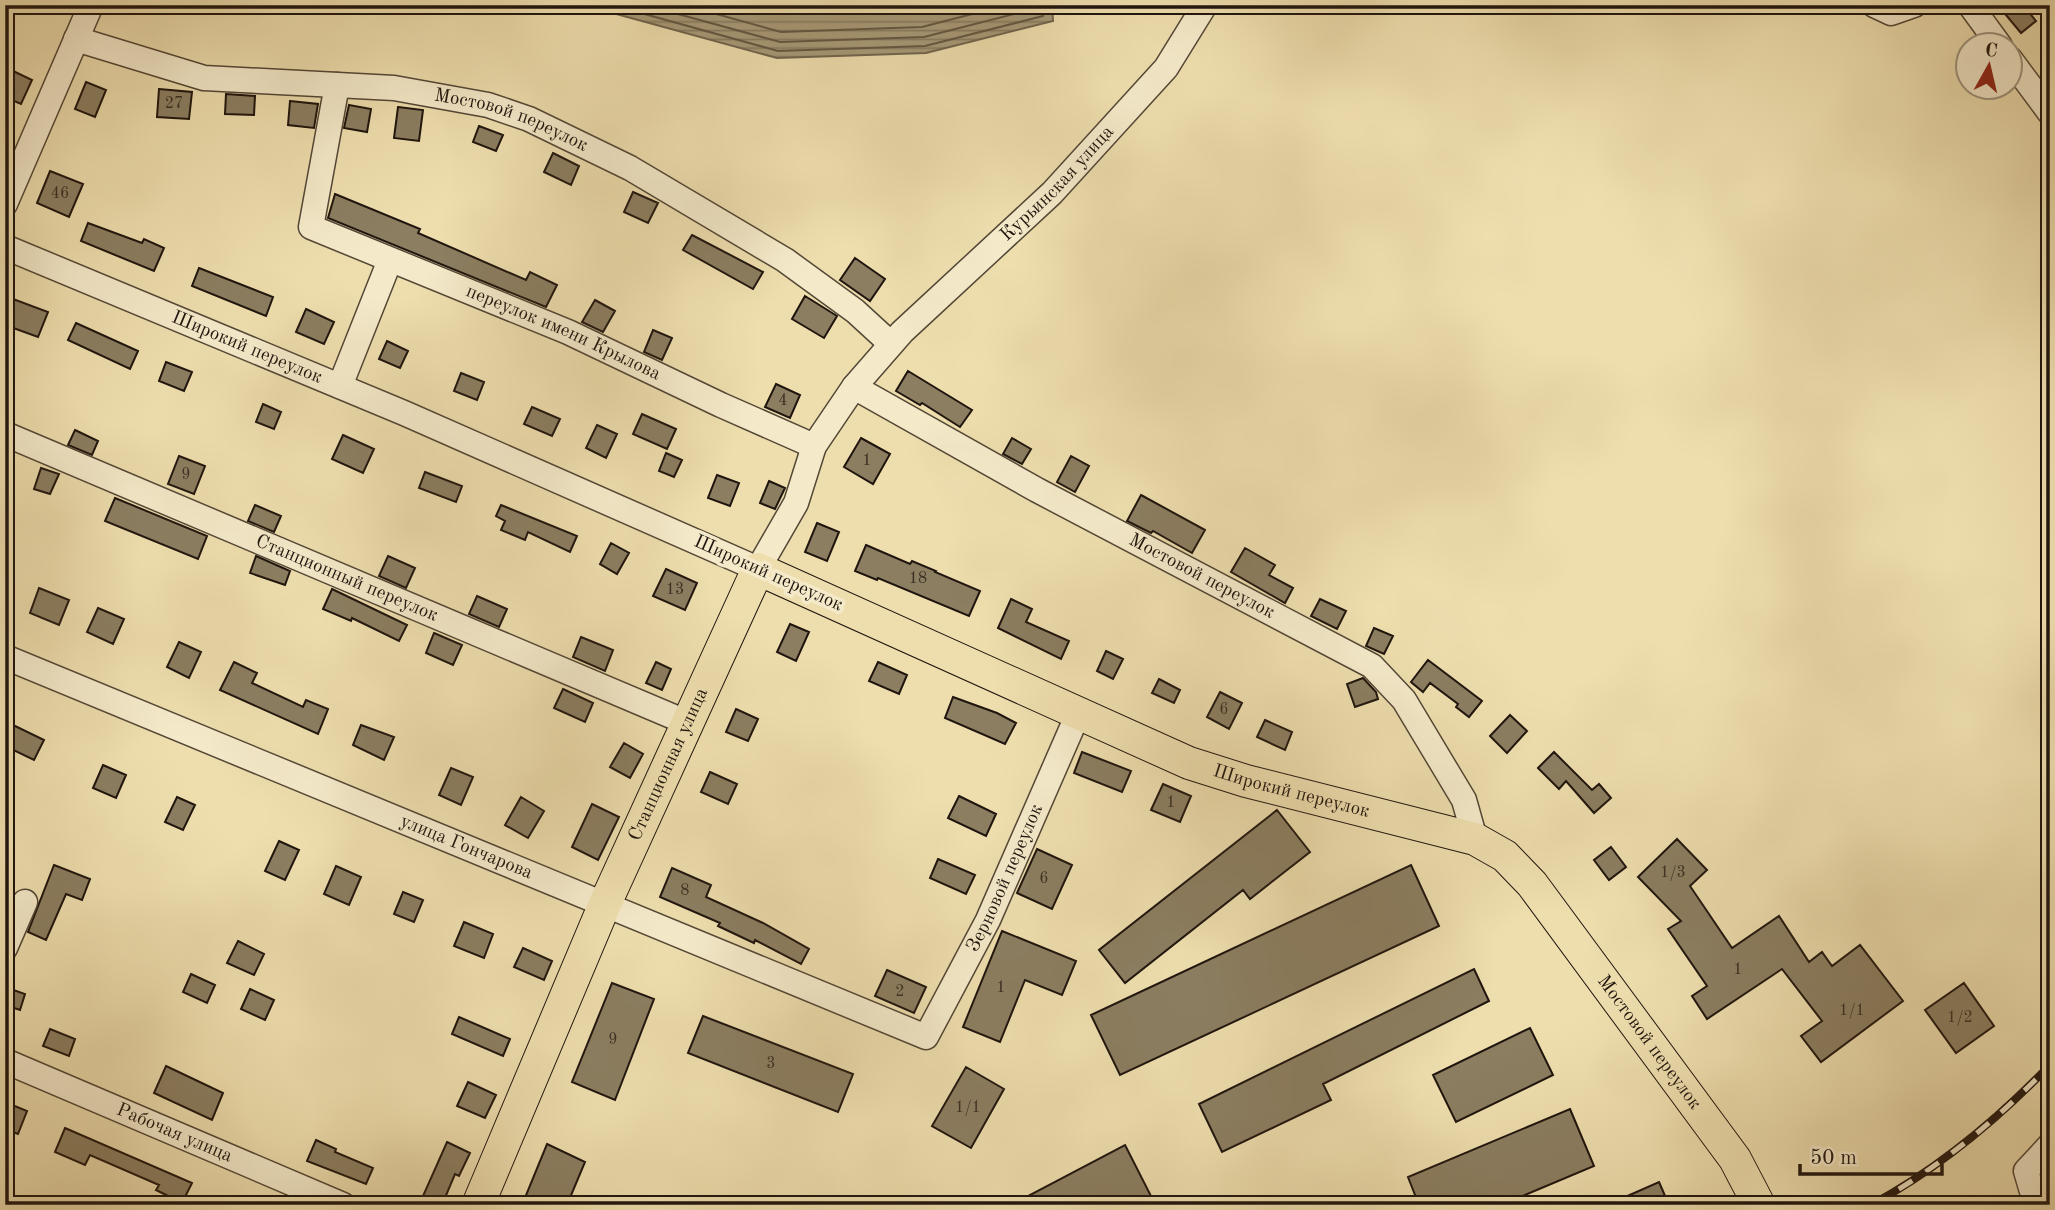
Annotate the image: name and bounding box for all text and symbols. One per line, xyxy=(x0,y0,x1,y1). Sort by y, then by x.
north arrow xyxy=(1954,32,2024,102)
text: С xyxy=(1983,41,1999,62)
street label: Мостовой переулок xyxy=(433,86,591,156)
house number: 27 xyxy=(165,96,183,112)
street label: Курьинская улица xyxy=(997,122,1118,245)
house number: 46 xyxy=(51,186,69,202)
street label: переулок имени Крылова xyxy=(463,282,664,384)
street label: Широкий переулок xyxy=(169,308,325,388)
house number: 4 xyxy=(778,393,788,409)
house number: 1 xyxy=(862,453,872,469)
house number: 9 xyxy=(181,467,191,483)
street label: Мостовой переулок xyxy=(1126,531,1278,623)
street label: Станционный переулок xyxy=(253,532,441,626)
street label: Широкий переулок xyxy=(691,533,846,616)
house number: 18 xyxy=(909,571,927,587)
house number: 13 xyxy=(666,582,684,598)
street label: Станционная улица xyxy=(626,685,712,844)
house number: 6 xyxy=(1219,702,1229,718)
street label: Широкий переулок xyxy=(1211,762,1372,822)
house number: 1 xyxy=(1166,795,1176,811)
street label: Зерновой переулок xyxy=(963,801,1047,955)
street label: улица Гончарова xyxy=(397,812,536,883)
house number: 1/3 xyxy=(1660,865,1686,881)
house number: 6 xyxy=(1039,871,1049,887)
house number: 8 xyxy=(680,883,690,899)
house number: 1 xyxy=(1733,962,1743,978)
street label: Мостовой переулок xyxy=(1593,972,1705,1113)
house number: 1 xyxy=(996,980,1006,996)
house number: 2 xyxy=(895,984,905,1000)
house number: 1/1 xyxy=(1839,1003,1865,1019)
house number: 1/2 xyxy=(1947,1010,1973,1026)
house number: 9 xyxy=(608,1032,618,1048)
house number: 3 xyxy=(766,1056,776,1072)
street label: Рабочая улица xyxy=(114,1100,236,1166)
house number: 1/1 xyxy=(955,1100,981,1116)
scale bar xyxy=(1800,1133,1941,1177)
text: 50 m xyxy=(1810,1148,1857,1169)

